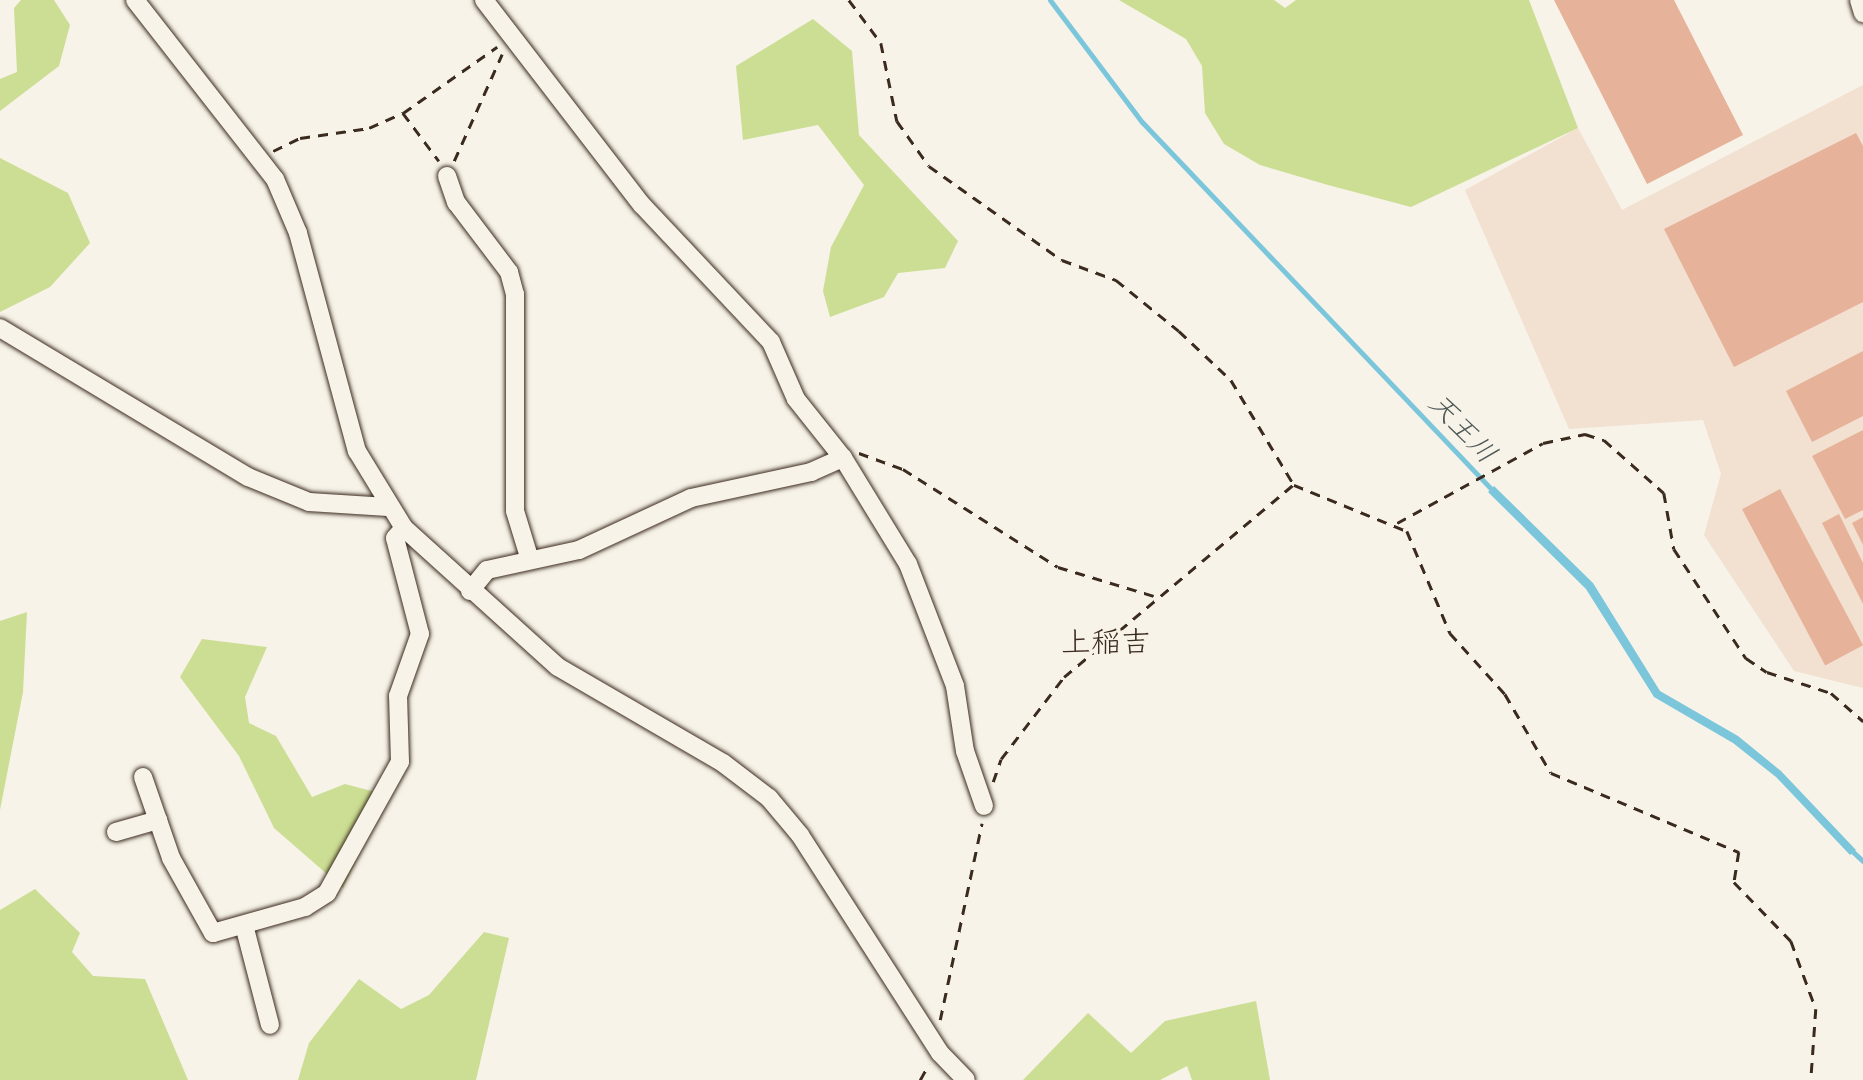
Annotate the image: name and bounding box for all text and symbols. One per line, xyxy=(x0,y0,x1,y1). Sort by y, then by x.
water label: 天王川 xyxy=(1423,385,1505,469)
district label: 上稲吉 xyxy=(1061,622,1151,658)

